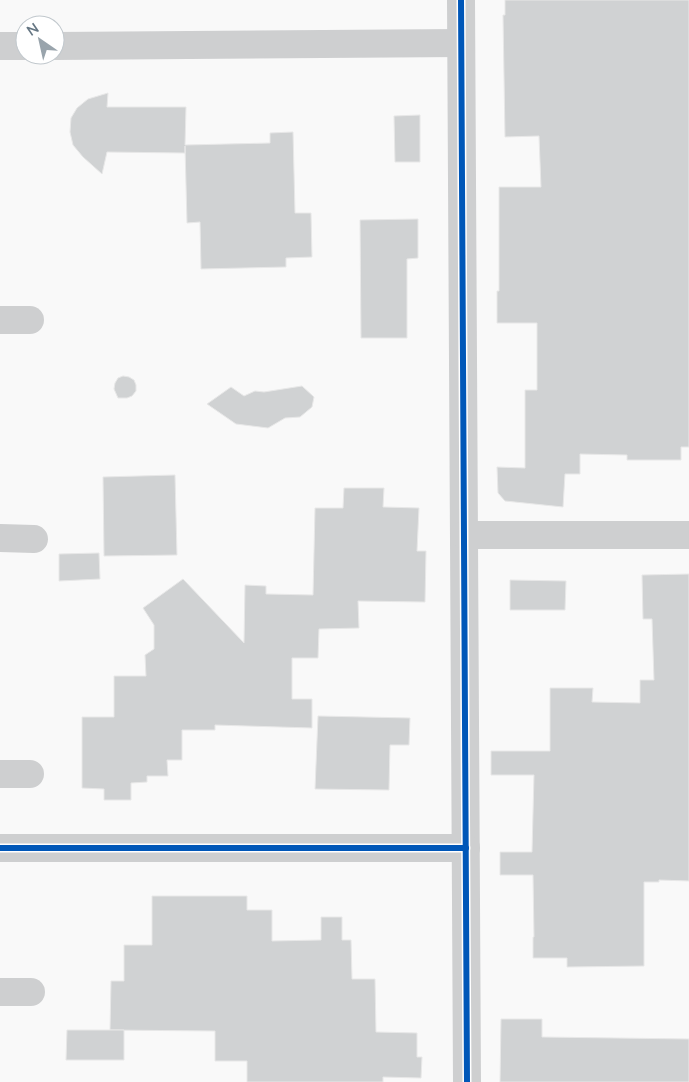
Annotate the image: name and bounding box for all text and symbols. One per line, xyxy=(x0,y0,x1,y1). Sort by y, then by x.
north arrow xyxy=(15,15,65,65)
text: N xyxy=(23,19,42,39)

